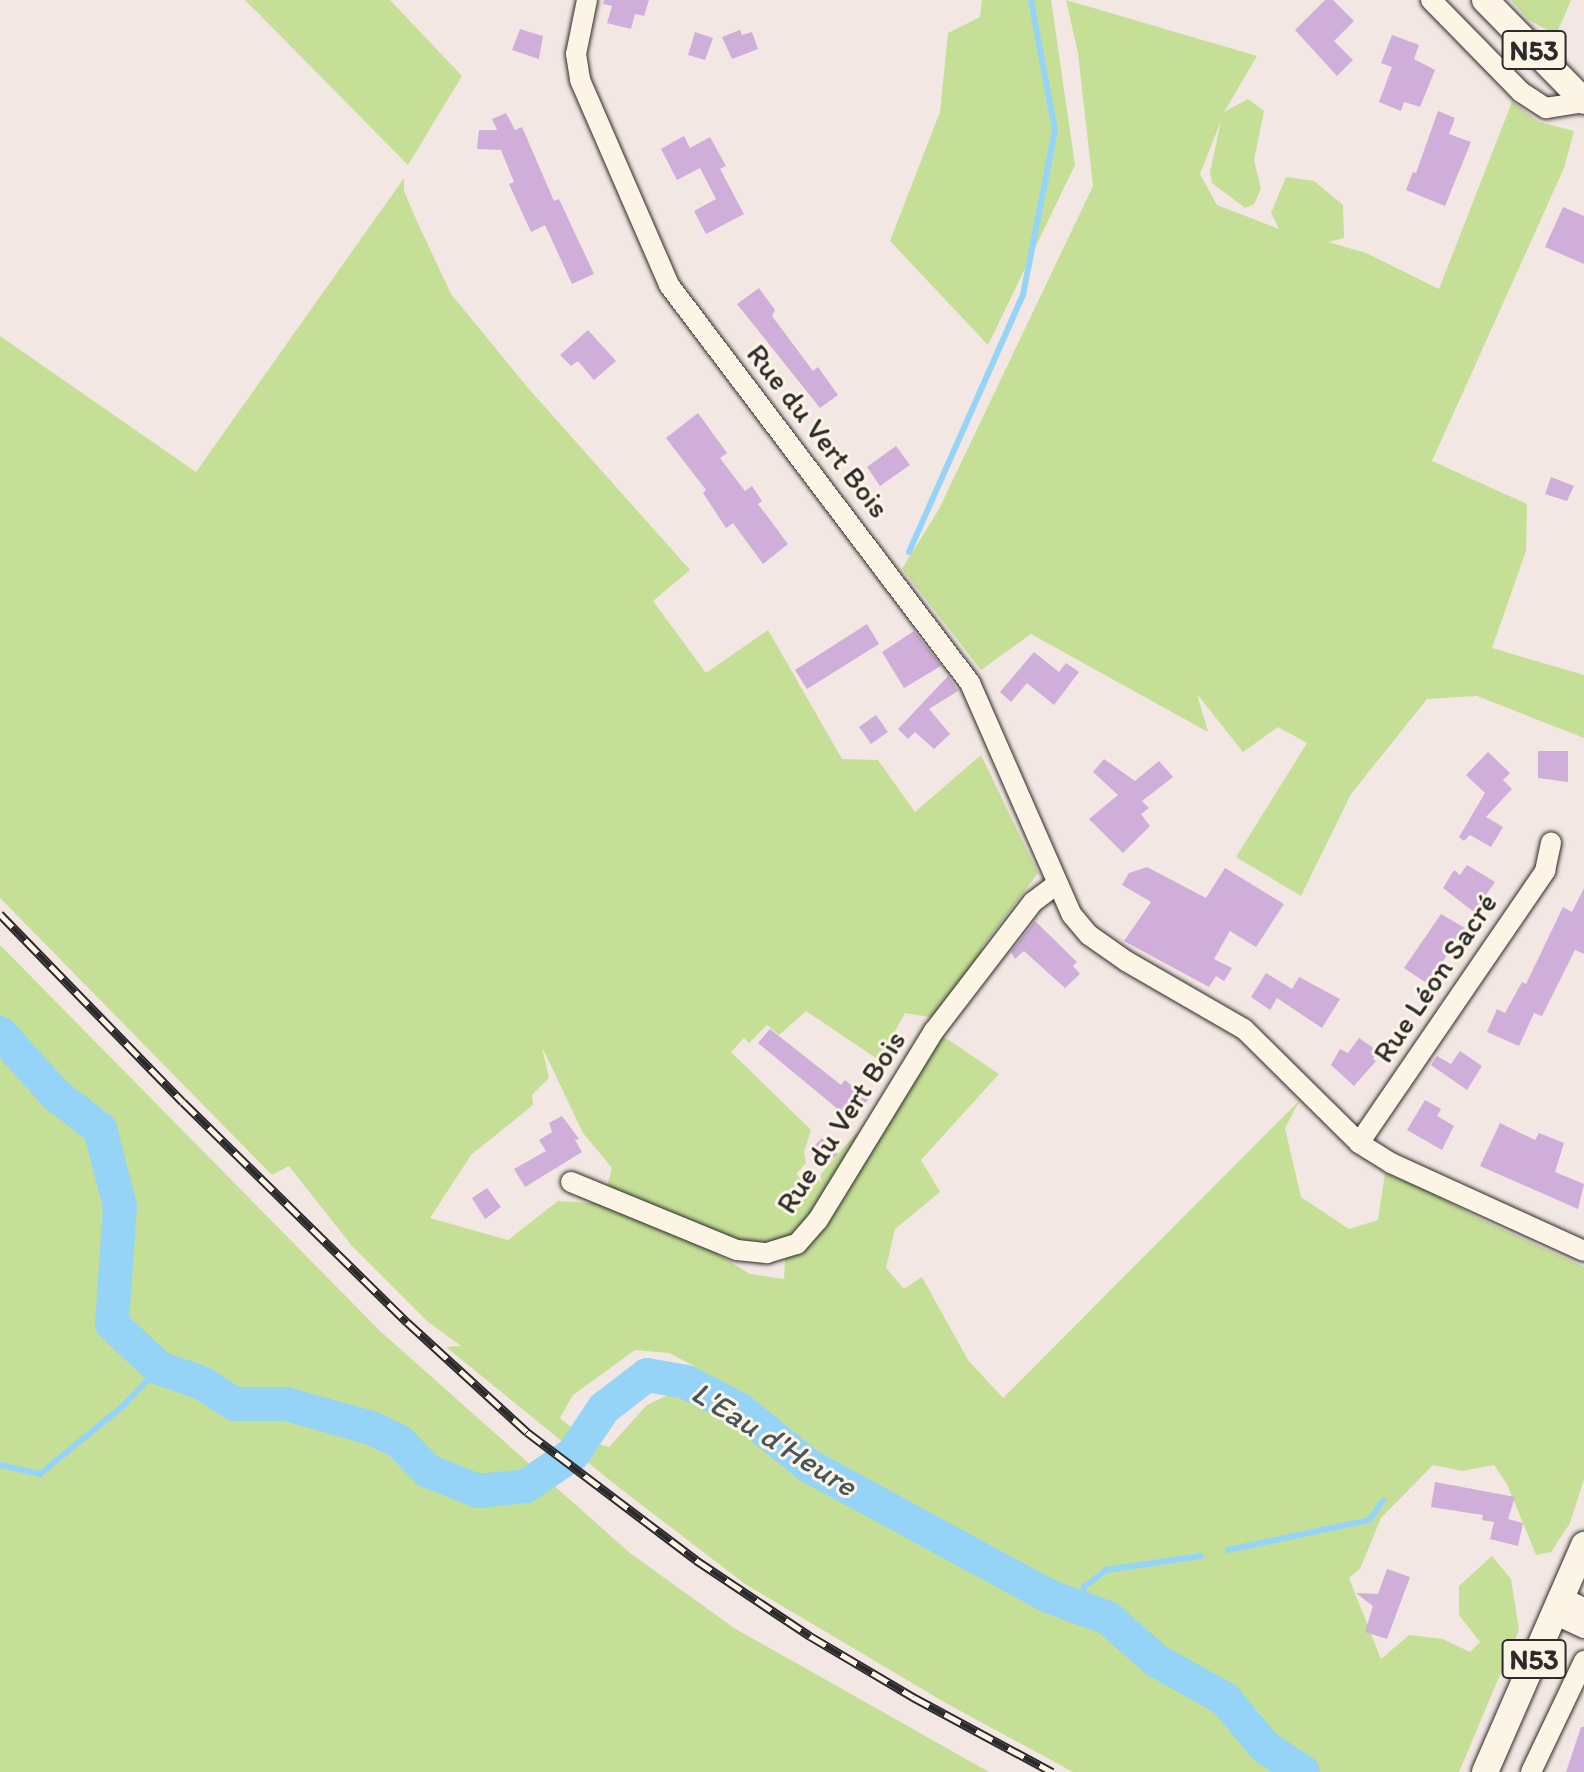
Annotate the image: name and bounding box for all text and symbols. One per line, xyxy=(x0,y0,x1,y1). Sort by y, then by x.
road number: N53 xyxy=(1500,26,1568,74)
street label: Rue du Vert Bois xyxy=(739,336,897,526)
street label: Rue Léon Sacré xyxy=(1365,887,1505,1069)
street label: Rue du Vert Bois xyxy=(768,1023,914,1221)
water label: L'Eau d'Heure xyxy=(684,1373,864,1505)
road number: N53 xyxy=(1500,1635,1568,1683)

